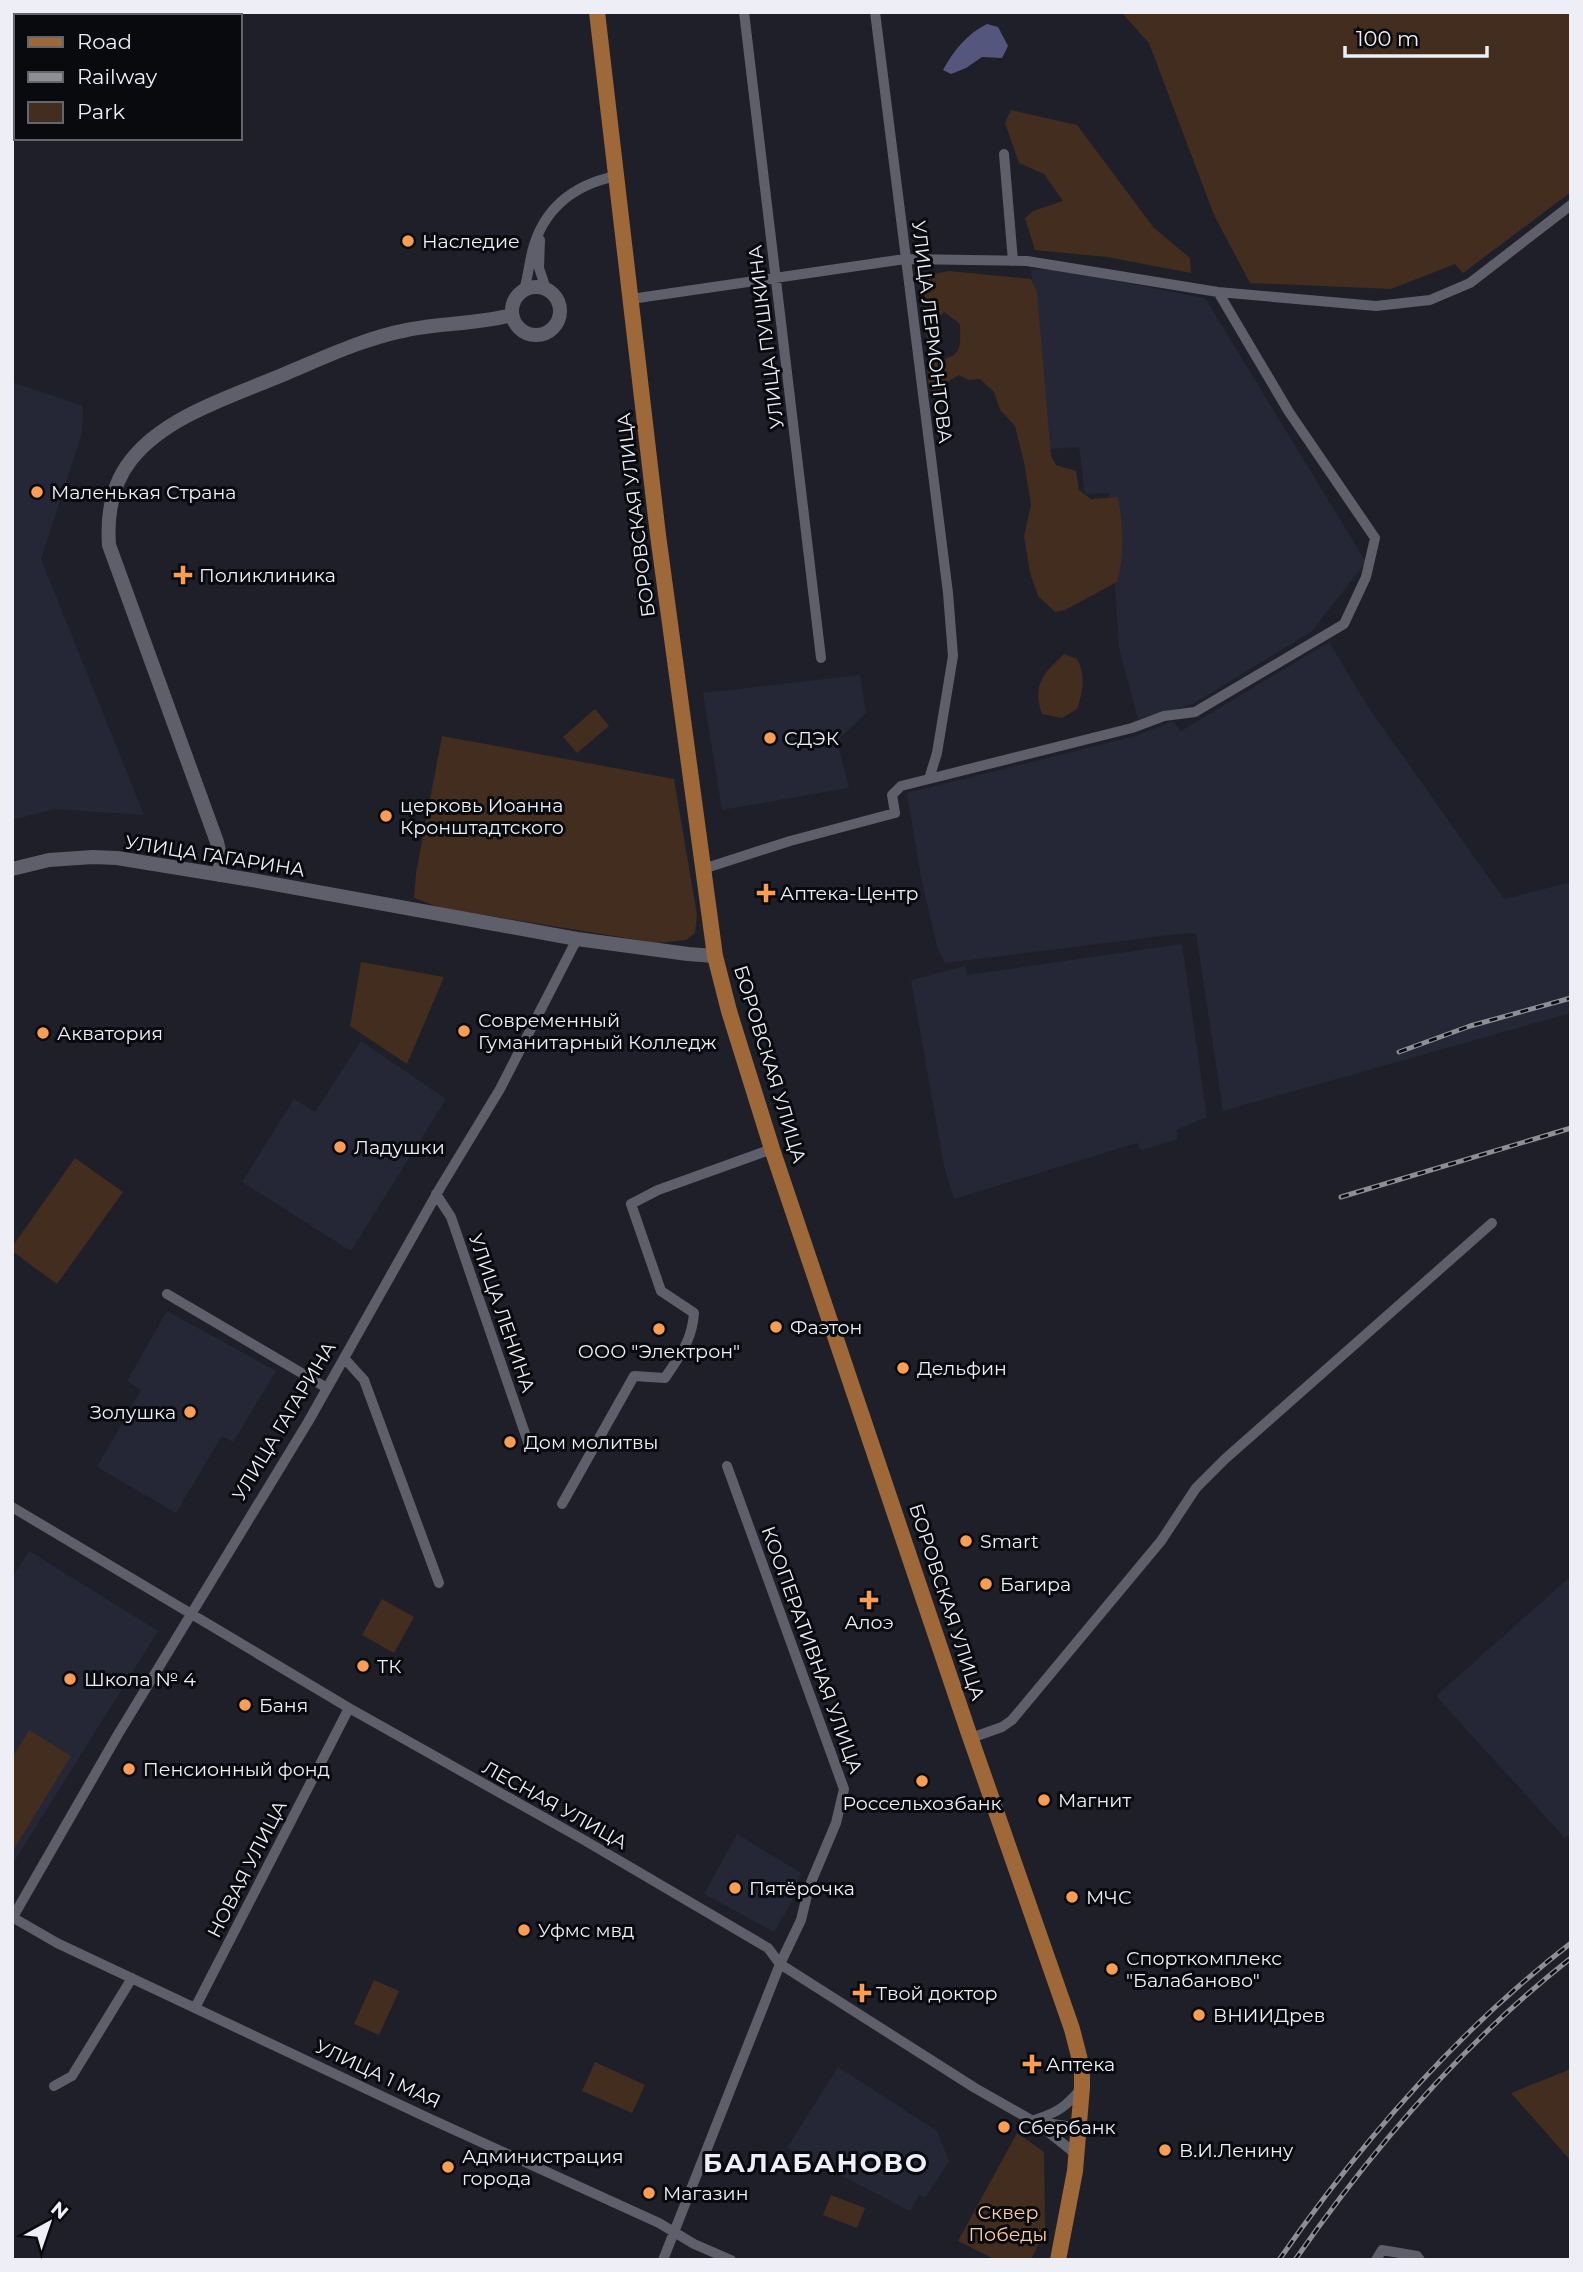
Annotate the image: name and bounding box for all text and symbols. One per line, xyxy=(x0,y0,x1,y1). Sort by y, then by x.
legend xyxy=(14,14,242,140)
scale bar xyxy=(1345,14,1487,58)
text: 100 m xyxy=(1356,26,1419,51)
text: Road xyxy=(77,29,132,54)
text: Railway xyxy=(77,64,158,89)
text: Park xyxy=(77,99,125,124)
street label: УЛИЦА ЛЕРМОНТОВА xyxy=(907,219,957,445)
place label: Наследие xyxy=(422,230,520,253)
marker: Наследие xyxy=(400,233,416,249)
street label: УЛИЦА ПУШКИНА xyxy=(743,244,789,430)
street label: БОРОВСКАЯ УЛИЦА xyxy=(612,412,660,618)
place label: Маленькая Страна xyxy=(51,481,236,504)
marker: Маленькая Страна xyxy=(29,484,45,500)
place label: Поликлиника xyxy=(199,564,336,587)
marker: Поликлиника xyxy=(173,565,193,585)
place label: СДЭК xyxy=(784,727,839,750)
marker: СДЭК xyxy=(762,730,778,746)
place label: церковь Иоанна Кронштадтского xyxy=(400,794,564,839)
marker: церковь Иоанна Кронштадтского xyxy=(378,808,394,824)
street label: УЛИЦА ГАГАРИНА xyxy=(124,830,306,882)
place label: Аптека-Центр xyxy=(780,882,918,905)
marker: Аптека-Центр xyxy=(758,885,774,901)
street label: БОРОВСКАЯ УЛИЦА xyxy=(729,962,811,1166)
place label: Современный Гуманитарный Колледж xyxy=(478,1009,717,1054)
place label: Акватория xyxy=(57,1022,163,1045)
marker: Современный Гуманитарный Колледж xyxy=(456,1023,472,1039)
marker: Акватория xyxy=(35,1025,51,1041)
place label: Ладушки xyxy=(354,1136,445,1159)
marker: Ладушки xyxy=(332,1139,348,1155)
street label: УЛИЦА ЛЕНИНА xyxy=(464,1231,540,1395)
place label: Фаэтон xyxy=(790,1316,862,1339)
marker: Фаэтон xyxy=(768,1319,784,1335)
marker: ООО "Электрон" xyxy=(651,1321,667,1337)
street label: УЛИЦА ГАГАРИНА xyxy=(227,1337,341,1505)
place label: ООО "Электрон" xyxy=(578,1340,740,1363)
place label: Дельфин xyxy=(917,1357,1007,1380)
marker: Дельфин xyxy=(895,1360,911,1376)
place label: Золушка xyxy=(90,1401,176,1424)
marker: Золушка xyxy=(182,1404,198,1420)
place label: Дом молитвы xyxy=(524,1431,658,1454)
marker: Дом молитвы xyxy=(502,1434,518,1450)
street label: БОРОВСКАЯ УЛИЦА xyxy=(904,1501,990,1703)
street label: КООПЕРАТИВНАЯ УЛИЦА xyxy=(756,1523,868,1777)
place label: Smart xyxy=(980,1530,1039,1553)
marker: Smart xyxy=(958,1533,974,1549)
place label: Багира xyxy=(1000,1573,1071,1596)
marker: Багира xyxy=(978,1576,994,1592)
marker: Алоэ xyxy=(861,1592,877,1608)
place label: Алоэ xyxy=(844,1611,894,1634)
place label: ТК xyxy=(377,1655,402,1678)
marker: ТК xyxy=(355,1658,371,1674)
place label: Школа № 4 xyxy=(84,1668,196,1691)
marker: Школа № 4 xyxy=(62,1671,78,1687)
place label: Баня xyxy=(259,1694,308,1717)
marker: Баня xyxy=(237,1697,253,1713)
street label: ЛЕСНАЯ УЛИЦА xyxy=(479,1756,631,1854)
place label: Пенсионный фонд xyxy=(143,1758,330,1781)
marker: Пенсионный фонд xyxy=(121,1761,137,1777)
marker: Россельхозбанк xyxy=(914,1773,930,1789)
place label: Магнит xyxy=(1058,1789,1131,1812)
place label: Россельхозбанк xyxy=(842,1792,1002,1815)
marker: Магнит xyxy=(1036,1792,1052,1808)
street label: НОВАЯ УЛИЦА xyxy=(202,1796,292,1942)
place label: Пятёрочка xyxy=(749,1877,855,1900)
marker: Пятёрочка xyxy=(727,1880,743,1896)
place label: МЧС xyxy=(1086,1886,1132,1909)
marker: МЧС xyxy=(1064,1889,1080,1905)
place label: Уфмс мвд xyxy=(538,1919,634,1942)
marker: Уфмс мвд xyxy=(516,1922,532,1938)
place label: Спорткомплекс "Балабаново" xyxy=(1126,1947,1282,1992)
marker: Спорткомплекс "Балабаново" xyxy=(1104,1961,1120,1977)
place label: Твой доктор xyxy=(876,1982,998,2005)
marker: Твой доктор xyxy=(854,1985,870,2001)
place label: ВНИИДрев xyxy=(1213,2004,1325,2027)
marker: ВНИИДрев xyxy=(1191,2007,1207,2023)
street label: УЛИЦА 1 МАЯ xyxy=(312,2035,444,2113)
place label: Аптека xyxy=(1046,2053,1115,2076)
marker: Аптека xyxy=(1024,2056,1040,2072)
place label: Сбербанк xyxy=(1018,2116,1116,2139)
marker: Сбербанк xyxy=(996,2119,1012,2135)
place label: В.И.Ленину xyxy=(1179,2139,1294,2162)
marker: В.И.Ленину xyxy=(1157,2142,1173,2158)
place label: Администрация города xyxy=(462,2145,624,2190)
district label: БАЛАБАНОВО xyxy=(703,2147,929,2179)
marker: Администрация города xyxy=(440,2159,456,2175)
place label: Магазин xyxy=(663,2182,749,2205)
marker: Магазин xyxy=(641,2185,657,2201)
north arrow xyxy=(14,2188,84,2258)
text: N xyxy=(46,2197,73,2224)
park label: Сквер Победы xyxy=(968,2201,1048,2246)

